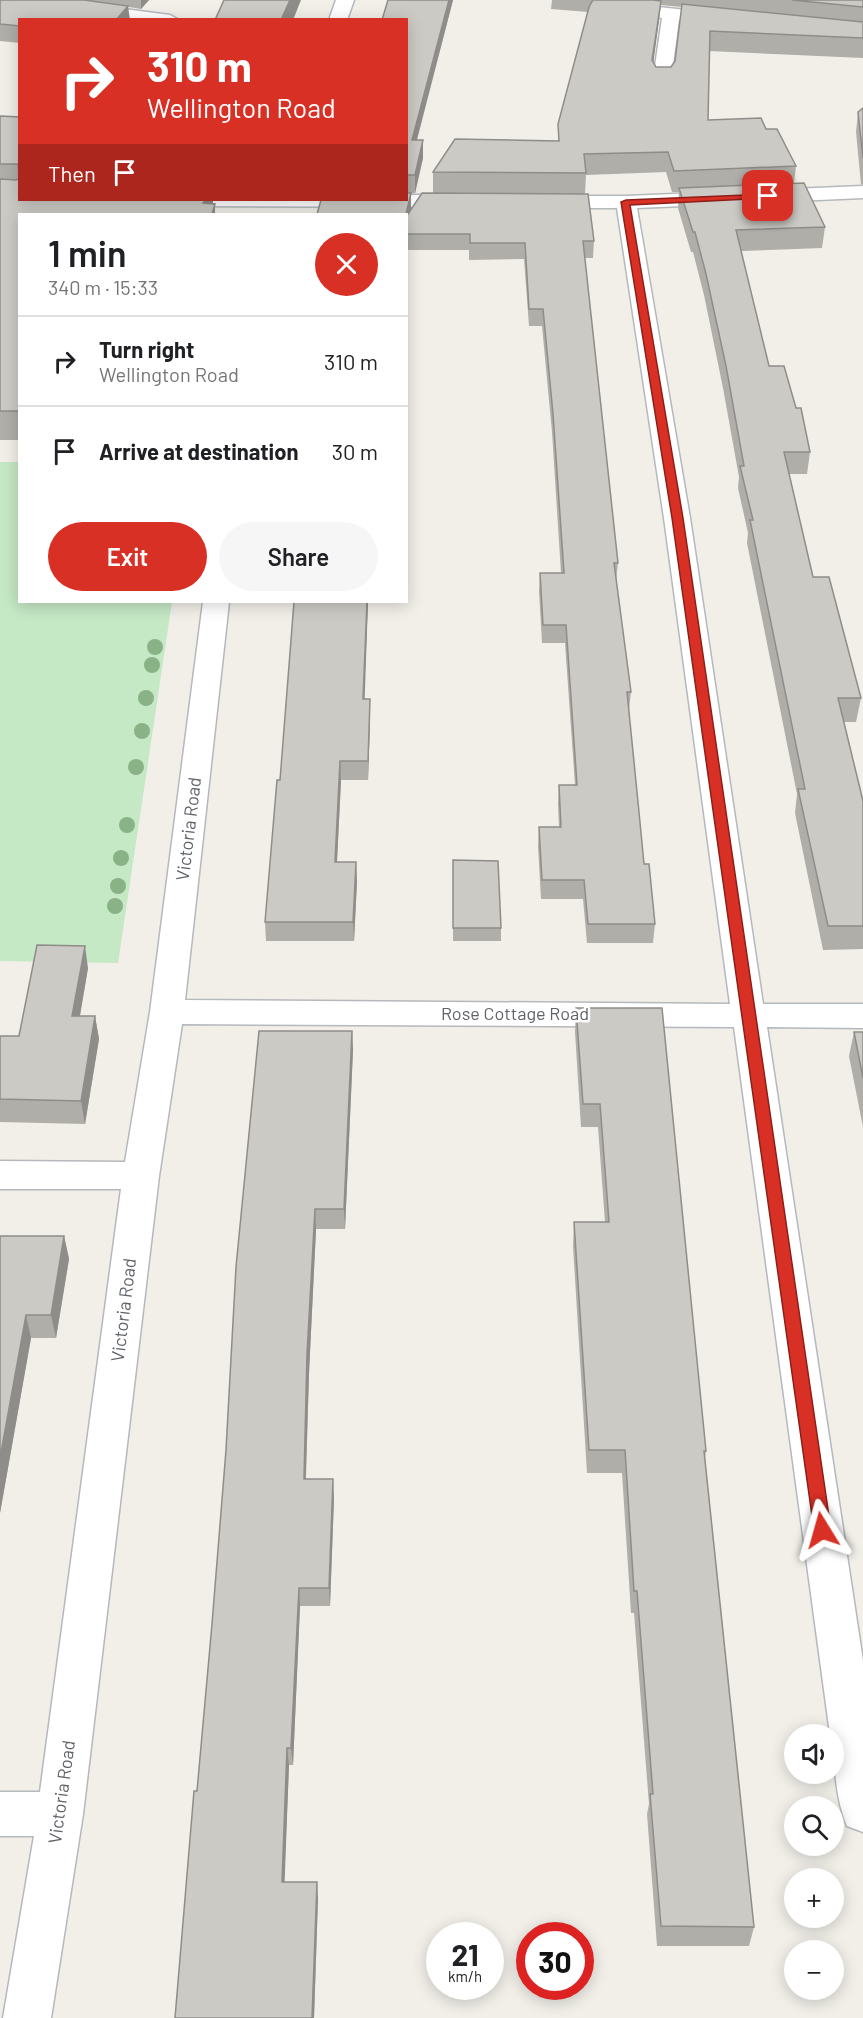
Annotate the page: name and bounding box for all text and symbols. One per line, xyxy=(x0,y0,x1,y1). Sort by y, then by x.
text: 310 m xyxy=(147,40,252,90)
icon: right xyxy=(48,42,126,120)
text: Wellington Road xyxy=(147,91,336,123)
icon: arrive xyxy=(108,156,141,189)
text: Then xyxy=(48,160,96,186)
pin xyxy=(742,170,793,221)
icon: arrive xyxy=(751,179,784,212)
text: 1 min xyxy=(48,231,127,274)
button: close xyxy=(315,233,378,296)
text: 340 m · 15:33 xyxy=(48,275,158,299)
text: Turn right xyxy=(99,336,194,362)
icon: right xyxy=(48,345,81,378)
text: 310 m xyxy=(324,348,378,374)
text: Wellington Road xyxy=(99,362,239,386)
icon: arrive xyxy=(48,435,81,468)
text: Arrive at destination xyxy=(99,438,298,464)
text: 30 m xyxy=(332,438,378,464)
button: Exit xyxy=(48,522,207,591)
button: Share xyxy=(219,522,378,591)
street label: Victoria Road xyxy=(171,776,205,882)
street label: Rose Cottage Road xyxy=(441,1002,589,1024)
street label: Victoria Road xyxy=(106,1257,140,1363)
position arrow xyxy=(790,1498,854,1562)
map controls xyxy=(784,1724,844,2000)
button: sound xyxy=(784,1724,844,1784)
street label: Victoria Road xyxy=(43,1739,79,1845)
button: search xyxy=(784,1796,844,1856)
button: + xyxy=(784,1868,844,1928)
speed limit sign: 30 xyxy=(516,1922,594,2000)
text: 21 xyxy=(451,1936,479,1972)
button: − xyxy=(784,1940,844,2000)
text: km/h xyxy=(448,1967,482,1985)

